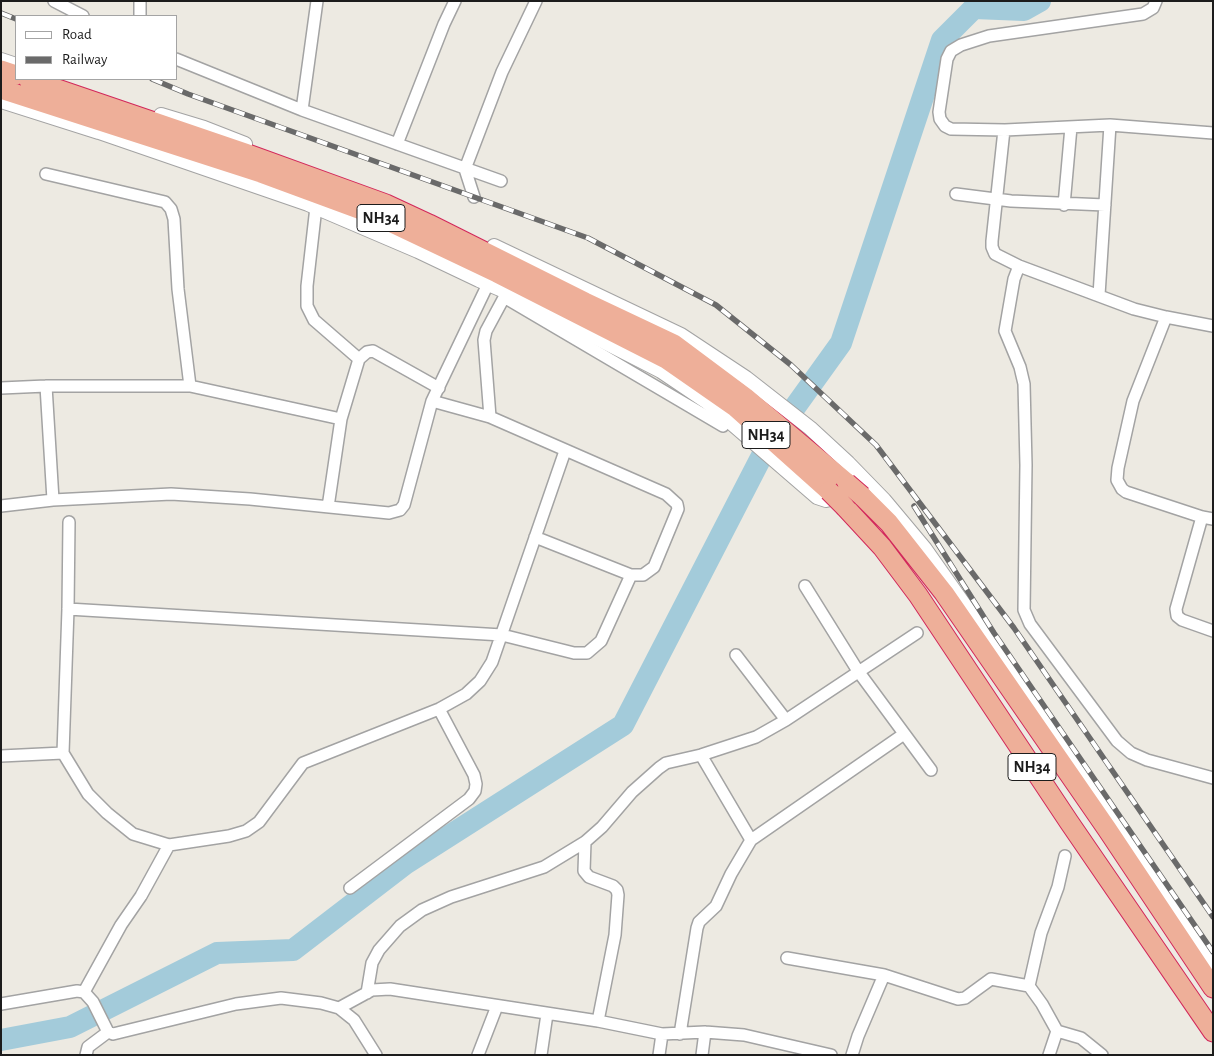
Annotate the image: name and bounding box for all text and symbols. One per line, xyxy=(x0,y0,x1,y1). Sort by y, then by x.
legend xyxy=(15,15,178,80)
text: Road xyxy=(62,27,92,42)
text: Railway xyxy=(62,52,107,67)
road number: NH34 xyxy=(357,204,405,232)
road number: NH34 xyxy=(742,422,790,448)
road number: NH34 xyxy=(1008,754,1056,780)

